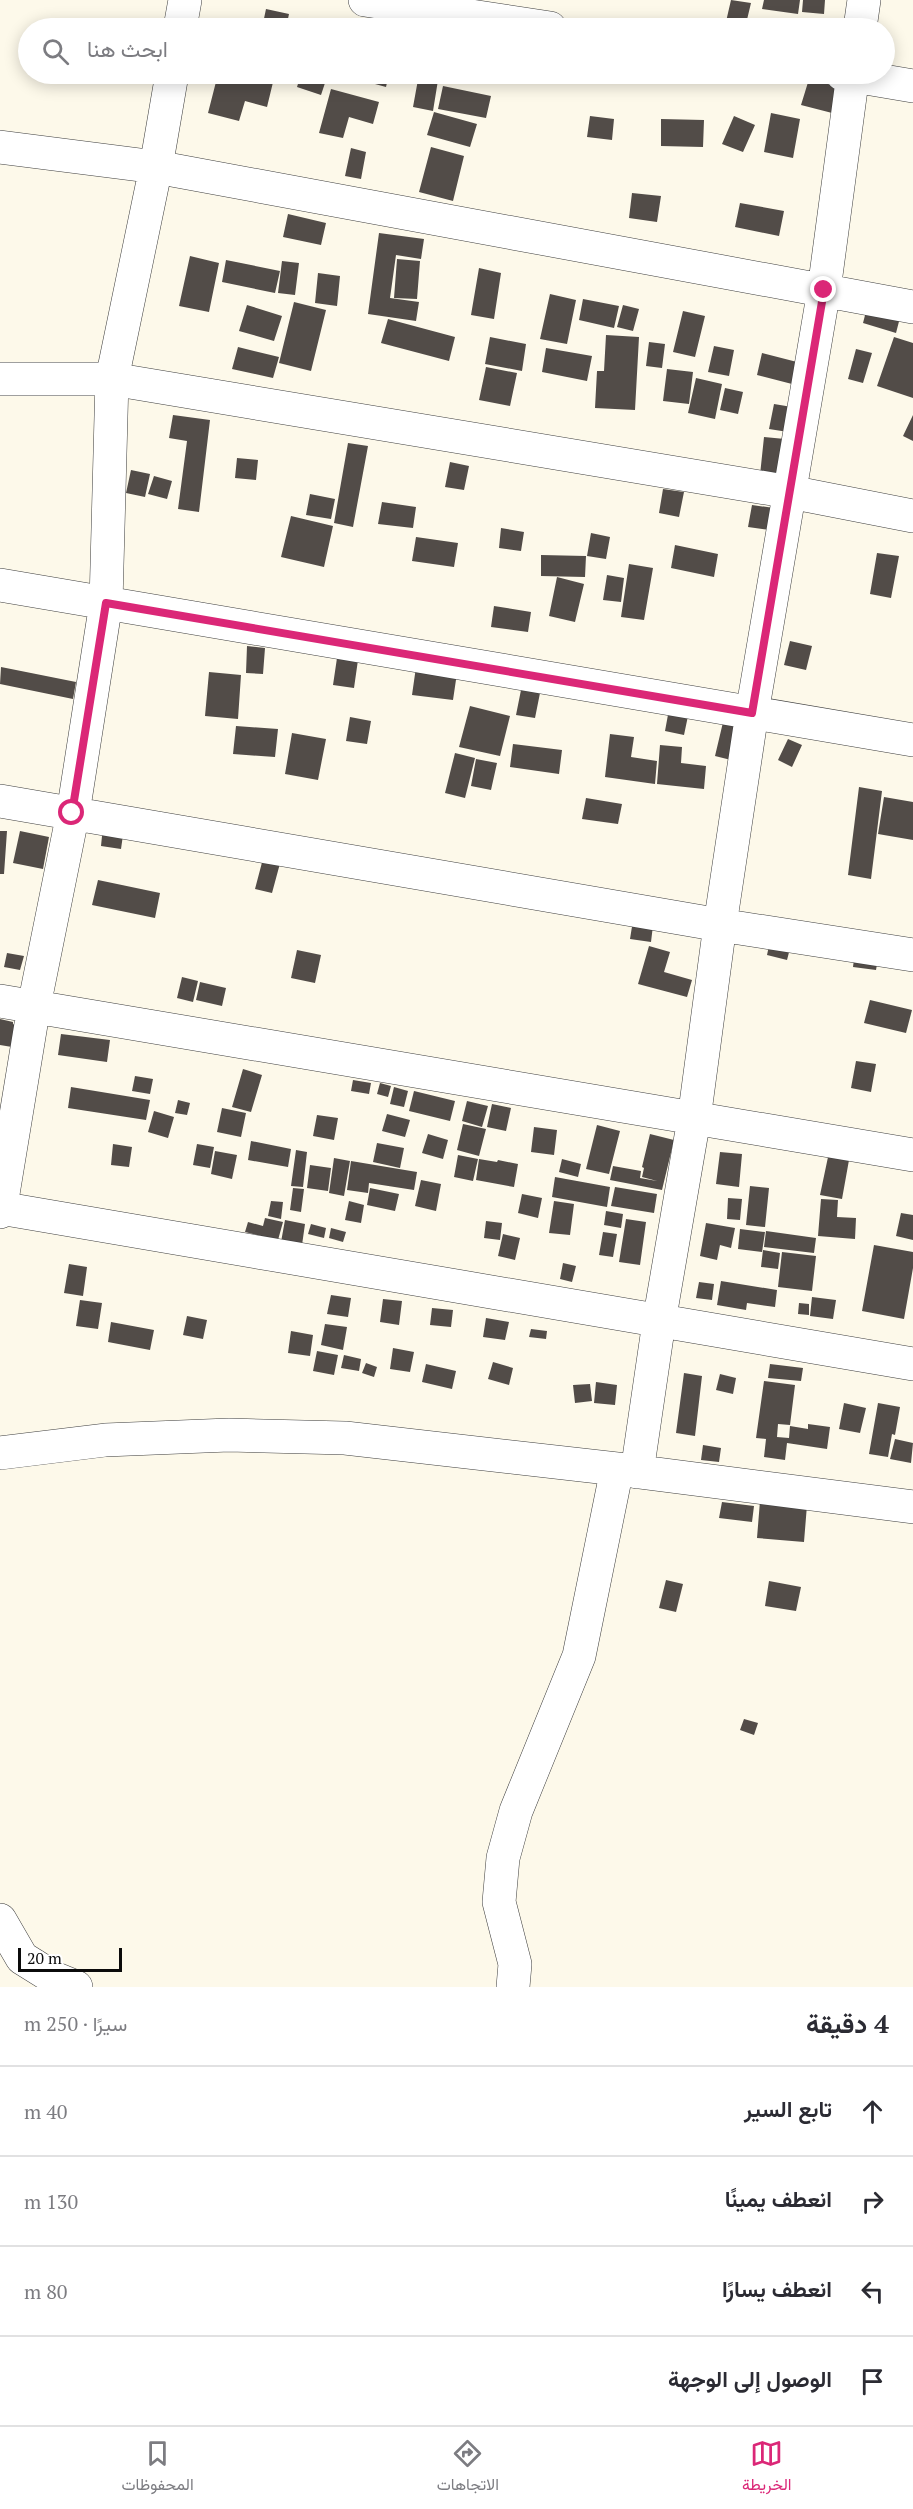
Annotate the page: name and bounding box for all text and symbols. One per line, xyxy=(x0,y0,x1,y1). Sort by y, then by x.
search box xyxy=(18,18,895,84)
text: ابحث هنا xyxy=(87,34,168,63)
icon: search xyxy=(39,35,72,68)
route end xyxy=(810,276,836,302)
route start xyxy=(58,799,84,825)
scale bar xyxy=(18,1945,122,1972)
text: 20 m xyxy=(27,1947,62,1969)
text: 4 دقيقة xyxy=(806,2006,889,2040)
text: سيرًا · 250 m xyxy=(24,2010,127,2037)
text: تابع السير xyxy=(744,2094,832,2123)
icon: ahead xyxy=(856,2095,889,2128)
text: 40 m xyxy=(24,2098,67,2125)
text: انعطف يمينًا xyxy=(725,2184,832,2213)
icon: right xyxy=(856,2185,889,2218)
text: 130 m xyxy=(24,2188,78,2215)
text: انعطف يسارًا xyxy=(722,2274,832,2303)
icon: left xyxy=(856,2275,889,2308)
text: 80 m xyxy=(24,2278,67,2305)
text: الوصول إلى الوجهة xyxy=(668,2364,832,2393)
icon: arrive xyxy=(856,2365,889,2398)
tab: المحفوظات xyxy=(122,2437,194,2499)
tab: الاتجاهات xyxy=(437,2437,499,2499)
tab: الخريطة xyxy=(742,2437,791,2499)

